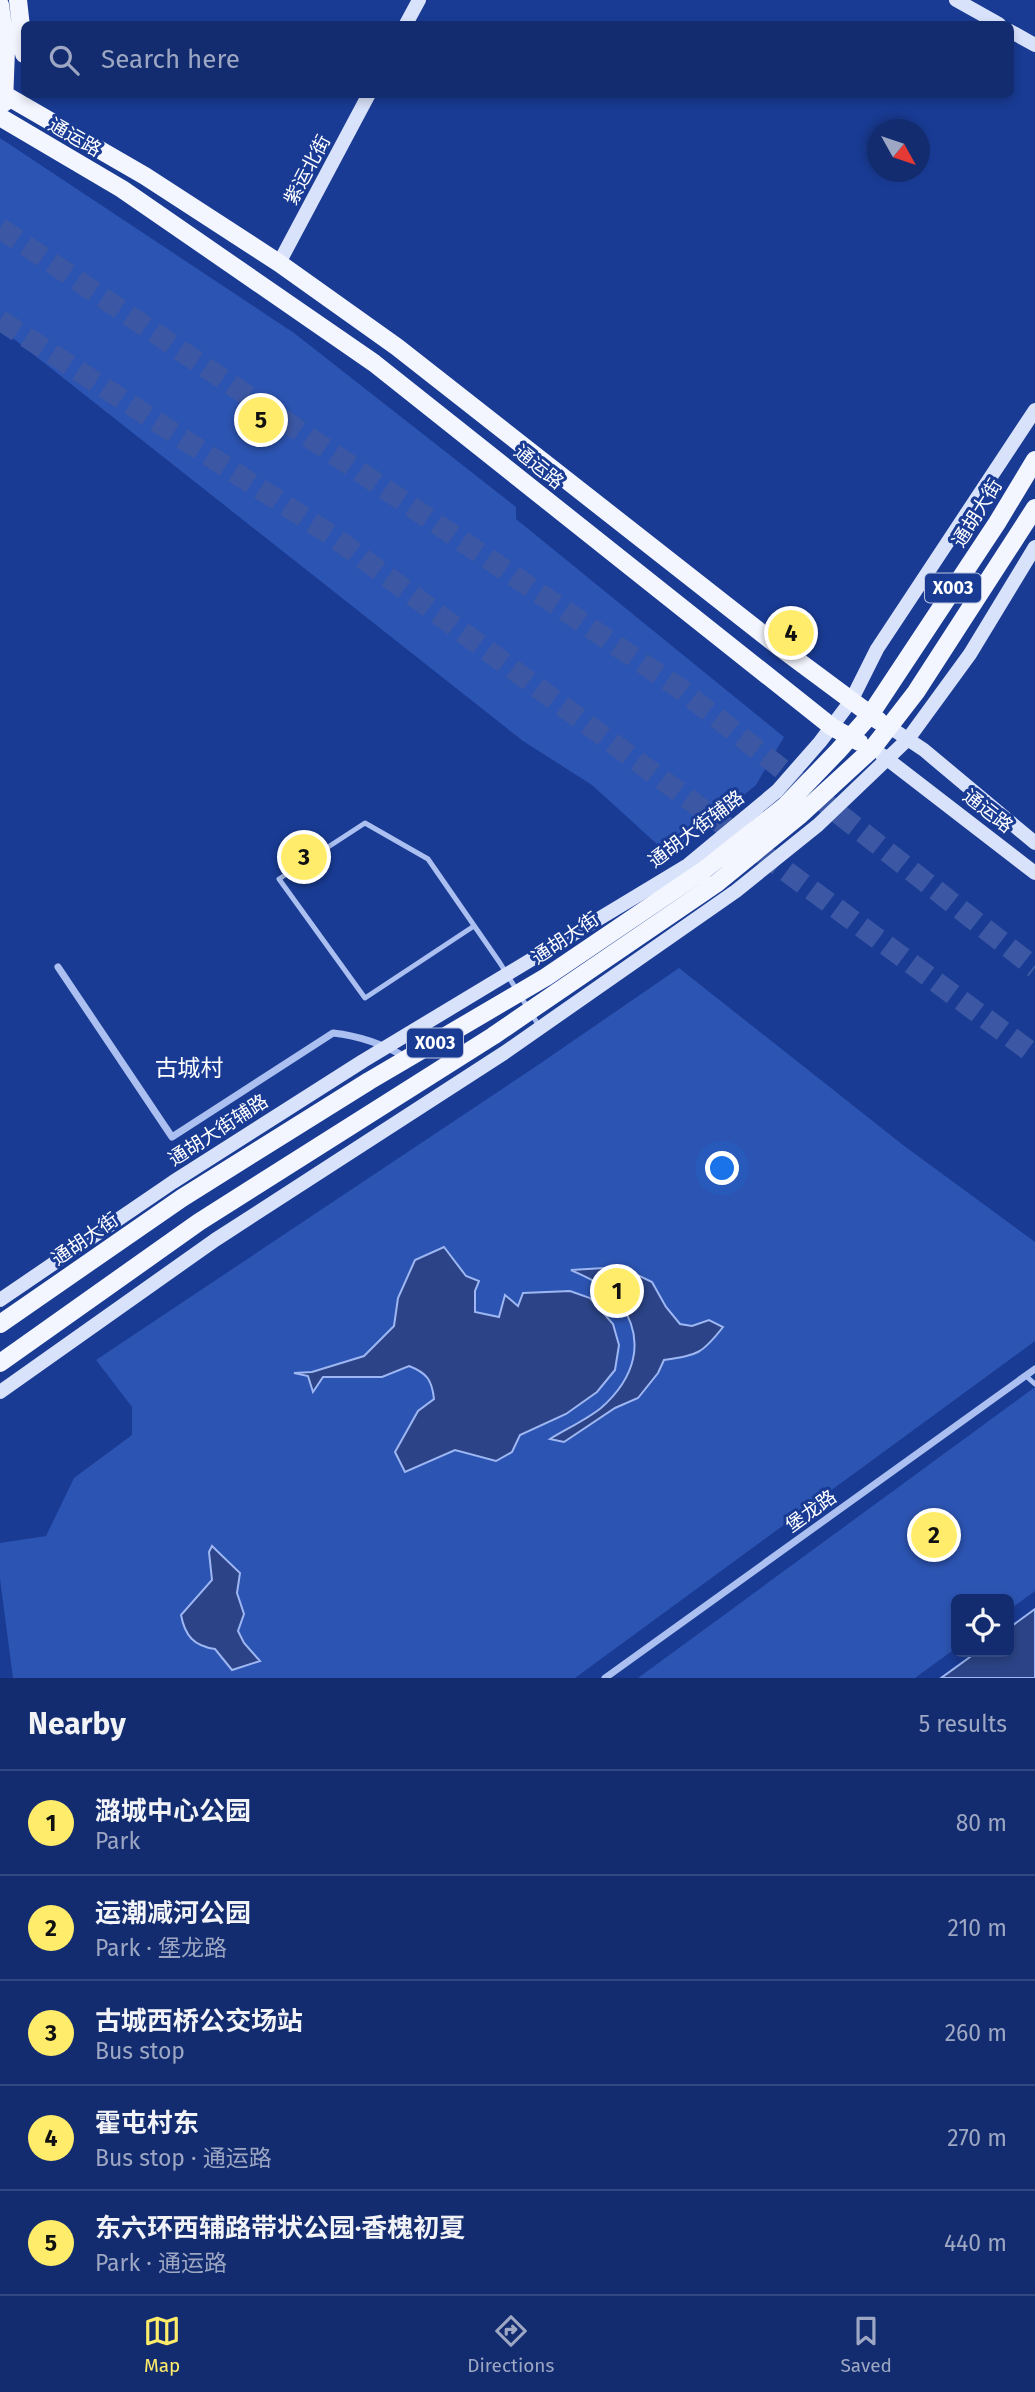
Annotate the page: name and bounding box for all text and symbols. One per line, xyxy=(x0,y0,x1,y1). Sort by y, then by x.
search box xyxy=(21,21,1014,98)
icon: search xyxy=(45,41,83,79)
text: Search here xyxy=(101,44,240,75)
street label: 通运路 xyxy=(45,113,105,161)
north arrow xyxy=(867,119,930,182)
street label: 紫运北街 xyxy=(279,131,335,209)
pin: 5 xyxy=(238,394,284,446)
street label: 通运路 xyxy=(510,440,568,494)
street label: 通胡大街 xyxy=(947,475,1007,551)
road number: X003 xyxy=(925,574,981,602)
pin: 4 xyxy=(768,607,814,659)
street label: 通运路 xyxy=(958,784,1018,838)
street label: 通胡大街辅路 xyxy=(644,786,748,872)
pin: 3 xyxy=(281,831,327,883)
street label: 通胡大街 xyxy=(527,907,603,969)
road number: X003 xyxy=(407,1028,463,1058)
district label: 古城村 xyxy=(155,1054,224,1082)
street label: 通胡大街辅路 xyxy=(164,1089,272,1171)
your location xyxy=(705,1151,739,1185)
street label: 通胡大街 xyxy=(47,1208,123,1270)
pin: 1 xyxy=(594,1265,640,1317)
street label: 堡龙路 xyxy=(781,1485,841,1537)
pin: 2 xyxy=(911,1509,957,1561)
map controls xyxy=(951,1594,1014,1657)
button: locate xyxy=(951,1594,1014,1657)
text: Nearby xyxy=(28,1706,126,1742)
text: 5 results xyxy=(919,1710,1007,1738)
text: 潞城中心公园 xyxy=(95,1796,251,1827)
text: 1 xyxy=(46,1809,56,1837)
text: 80 m xyxy=(956,1809,1007,1837)
text: Park xyxy=(95,1827,140,1855)
text: 运潮减河公园 xyxy=(95,1898,251,1929)
text: 2 xyxy=(45,1914,57,1942)
text: 210 m xyxy=(948,1914,1007,1942)
text: Park · 堡龙路 xyxy=(95,1934,227,1962)
text: 古城西桥公交场站 xyxy=(95,2006,303,2037)
text: 3 xyxy=(45,2019,57,2047)
text: 260 m xyxy=(945,2019,1007,2047)
text: Bus stop xyxy=(95,2037,185,2065)
text: 霍屯村东 xyxy=(95,2108,199,2139)
text: 4 xyxy=(45,2124,58,2152)
text: 270 m xyxy=(947,2124,1007,2152)
text: Bus stop · 通运路 xyxy=(95,2144,272,2172)
text: 东六环西辅路带状公园·香槐初夏 xyxy=(95,2213,465,2244)
text: 5 xyxy=(45,2229,57,2257)
text: 440 m xyxy=(944,2229,1007,2257)
text: Park · 通运路 xyxy=(95,2249,227,2277)
tab: Map xyxy=(143,2312,181,2377)
tab: Directions xyxy=(467,2312,554,2377)
tab: Saved xyxy=(841,2312,892,2377)

